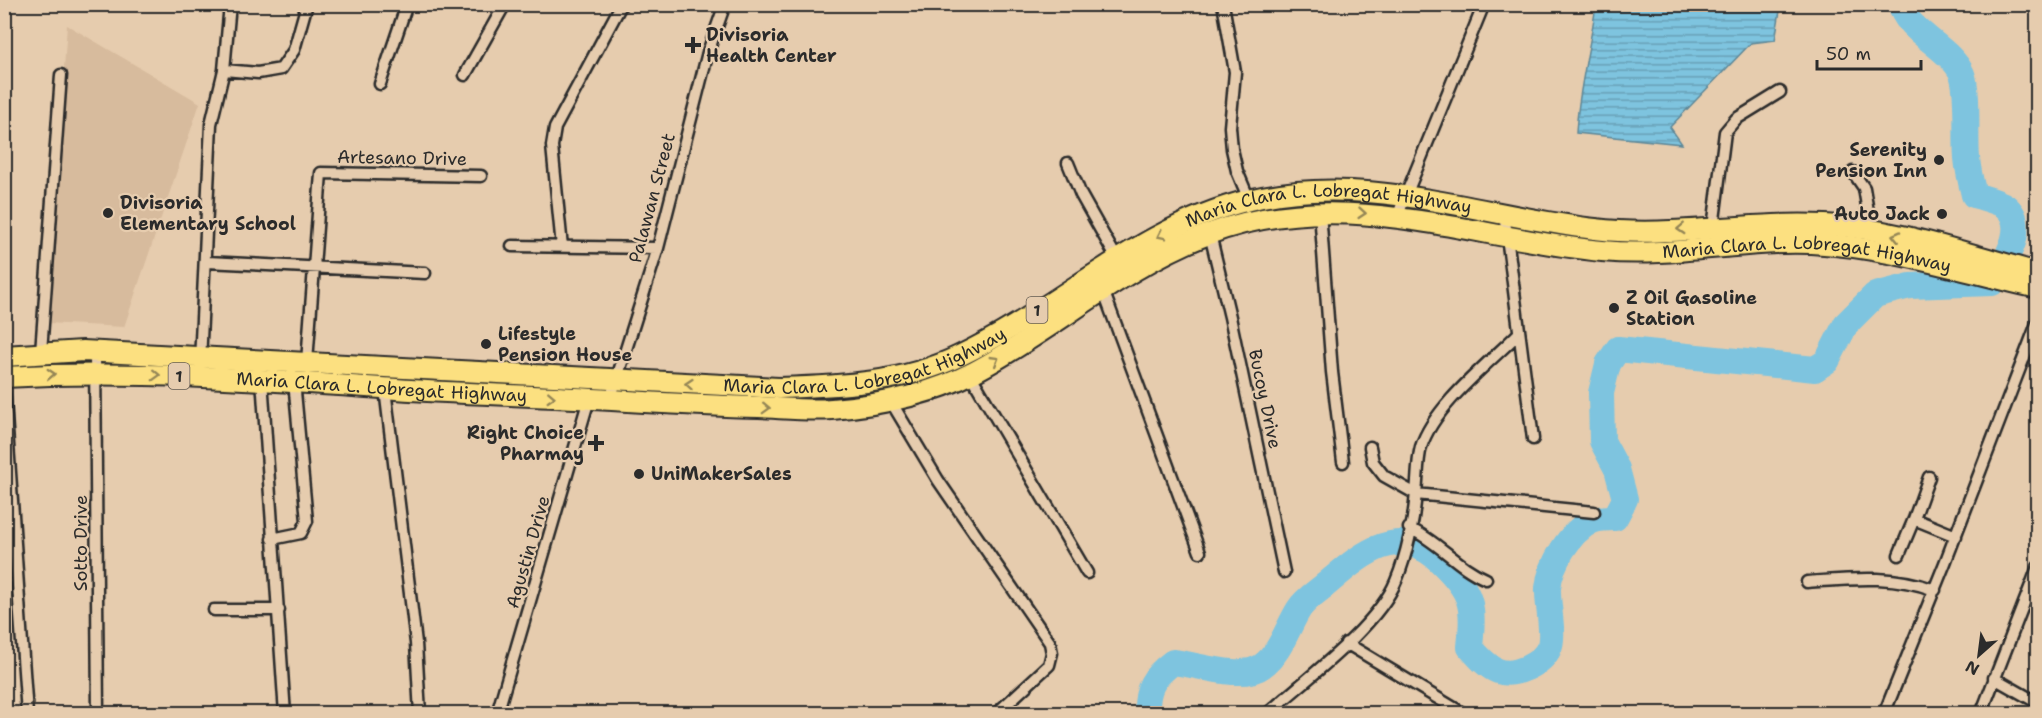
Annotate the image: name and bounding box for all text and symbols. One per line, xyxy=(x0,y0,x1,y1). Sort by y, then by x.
place label: Divisoria Health Center xyxy=(706,23,837,68)
scale bar xyxy=(1817,33,1920,71)
marker: Divisoria Health Center xyxy=(684,36,702,54)
text: 50 m xyxy=(1826,42,1871,66)
street label: Palawan Street xyxy=(623,130,681,266)
place label: Serenity Pension Inn xyxy=(1815,138,1927,183)
street label: Artesano Drive xyxy=(337,145,467,171)
marker: Serenity Pension Inn xyxy=(1932,153,1946,167)
street label: Maria Clara L. Lobregat Highway xyxy=(1182,178,1474,233)
place label: Divisoria Elementary School xyxy=(120,191,296,236)
place label: Auto Jack xyxy=(1834,202,1930,226)
marker: Divisoria Elementary School xyxy=(101,206,115,220)
one-way arrow xyxy=(1358,206,1367,219)
marker: Auto Jack xyxy=(1935,207,1949,221)
one-way arrow xyxy=(1677,223,1686,236)
one-way arrow xyxy=(1157,227,1168,239)
street label: Maria Clara L. Lobregat Highway xyxy=(1662,231,1954,278)
one-way arrow xyxy=(1892,231,1902,244)
place label: Z Oil Gasoline Station xyxy=(1626,286,1757,331)
road number: 1 xyxy=(1026,297,1048,323)
marker: Z Oil Gasoline Station xyxy=(1607,301,1621,315)
street label: Maria Clara L. Lobregat Highway xyxy=(723,321,1010,400)
place label: Lifestyle Pension House xyxy=(498,322,632,367)
marker: Lifestyle Pension House xyxy=(479,337,493,351)
street label: Bucoy Drive xyxy=(1243,347,1287,451)
one-way arrow xyxy=(988,355,999,367)
road number: 1 xyxy=(168,363,190,389)
street label: Maria Clara L. Lobregat Highway xyxy=(236,367,527,408)
one-way arrow xyxy=(46,368,55,381)
one-way arrow xyxy=(151,369,160,382)
one-way arrow xyxy=(685,378,694,391)
one-way arrow xyxy=(546,391,555,404)
one-way arrow xyxy=(762,401,771,414)
place label: Right Choice Pharmay xyxy=(467,421,584,466)
marker: Right Choice Pharmay xyxy=(589,436,603,450)
place label: UniMakerSales xyxy=(651,462,792,486)
marker: UniMakerSales xyxy=(632,467,646,481)
street label: Agustin Drive xyxy=(500,493,556,611)
street label: Sotto Drive xyxy=(69,495,93,591)
north arrow xyxy=(1949,625,2009,685)
text: N xyxy=(1962,656,1983,680)

